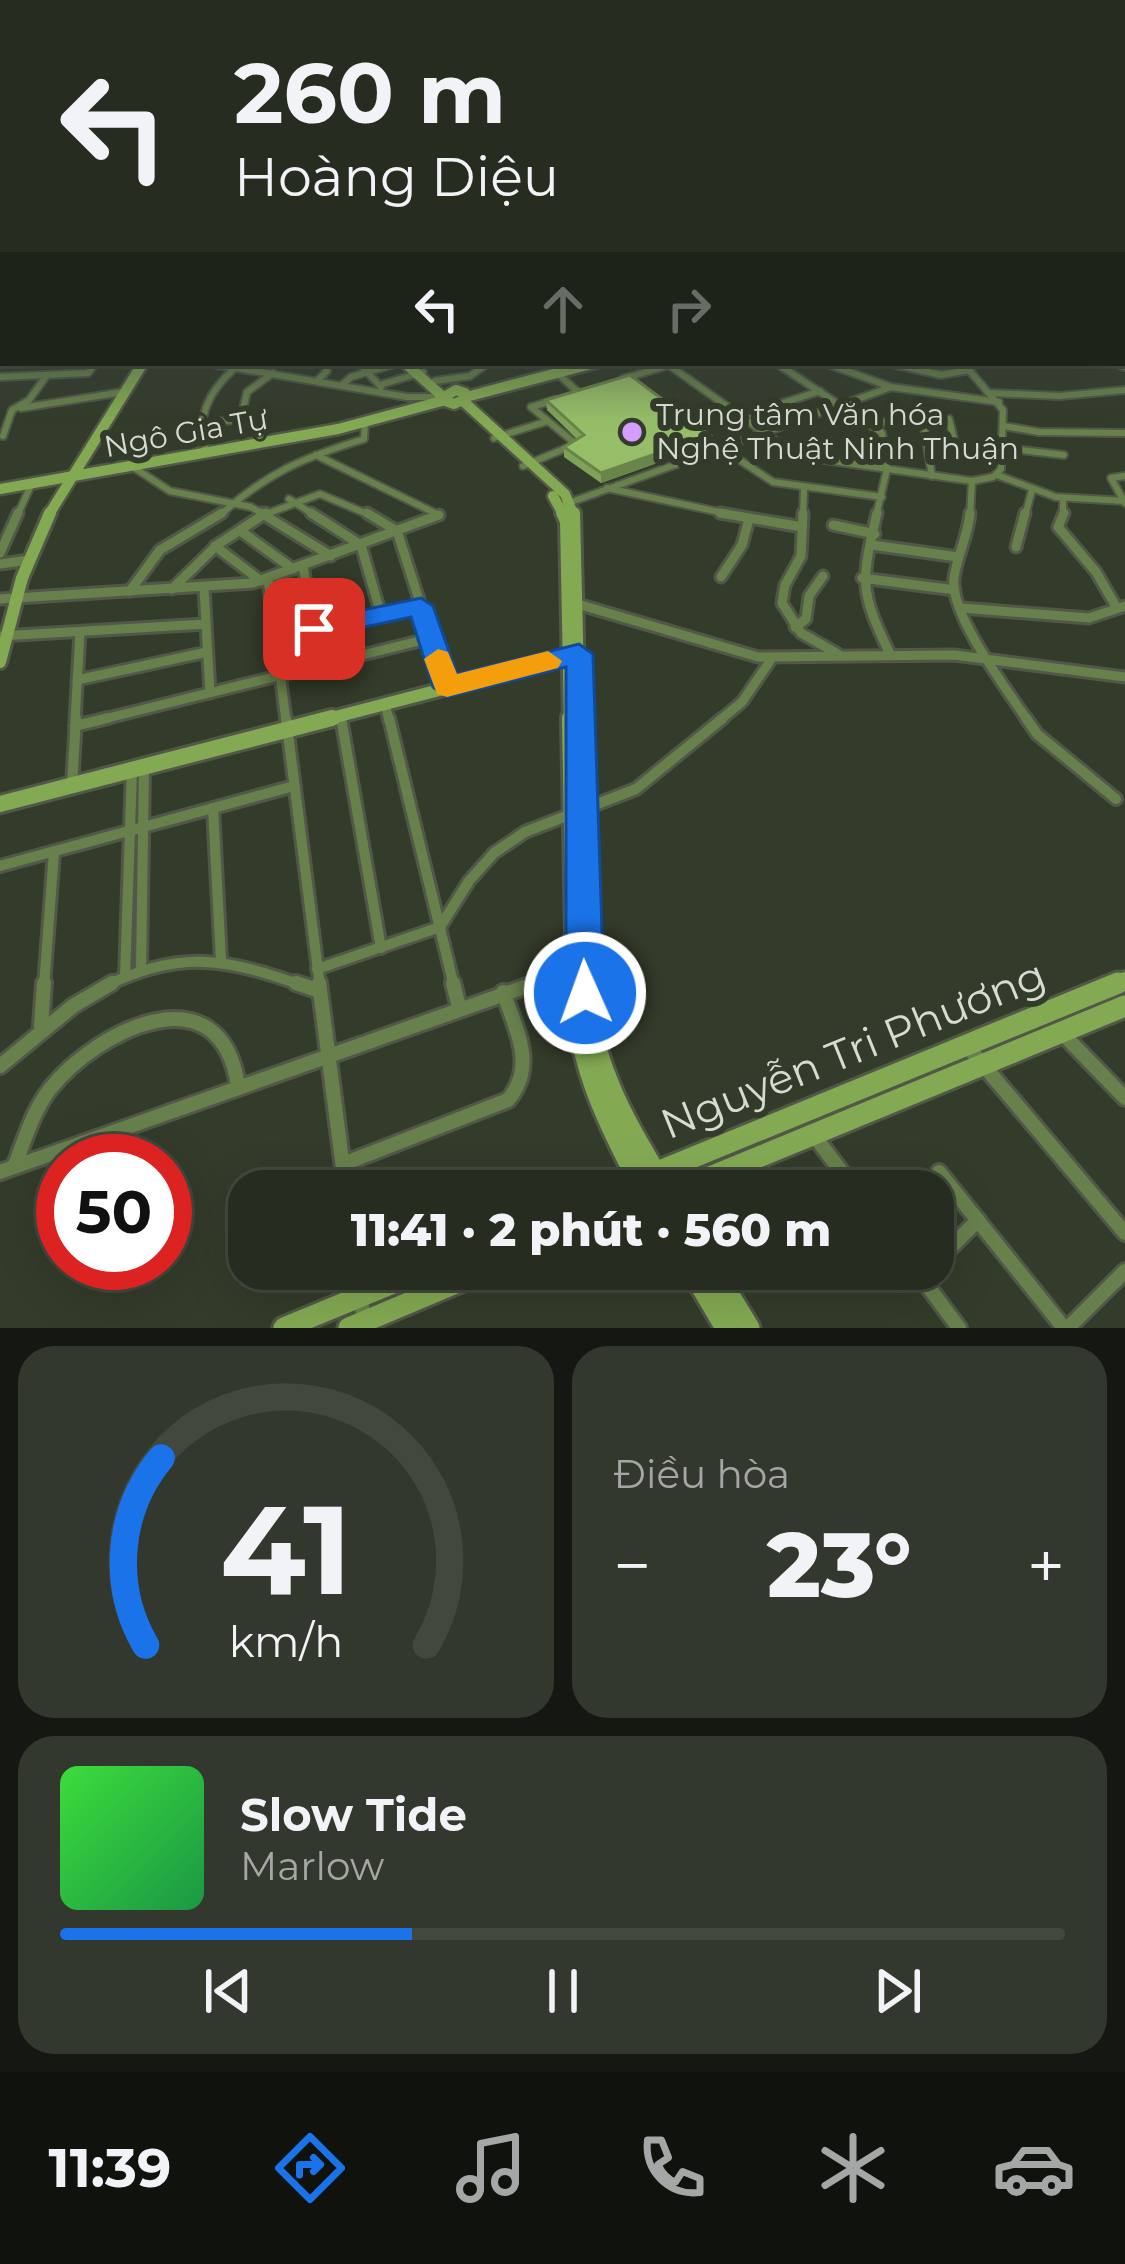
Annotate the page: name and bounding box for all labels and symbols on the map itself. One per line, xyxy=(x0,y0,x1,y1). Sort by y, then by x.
place label: Trung tâm Văn hóa Nghệ Thuật Ninh Thuận xyxy=(656,396,1019,467)
street label: Ngô Gia Tự xyxy=(101,400,271,465)
marker: Trung tâm Văn hóa Nghệ Thuật Ninh Thuận xyxy=(619,419,645,445)
pin xyxy=(263,578,365,680)
position arrow xyxy=(522,930,648,1056)
street label: Nguyễn Tri Phương xyxy=(653,948,1053,1150)
speed limit sign: 50 xyxy=(36,1134,192,1290)

